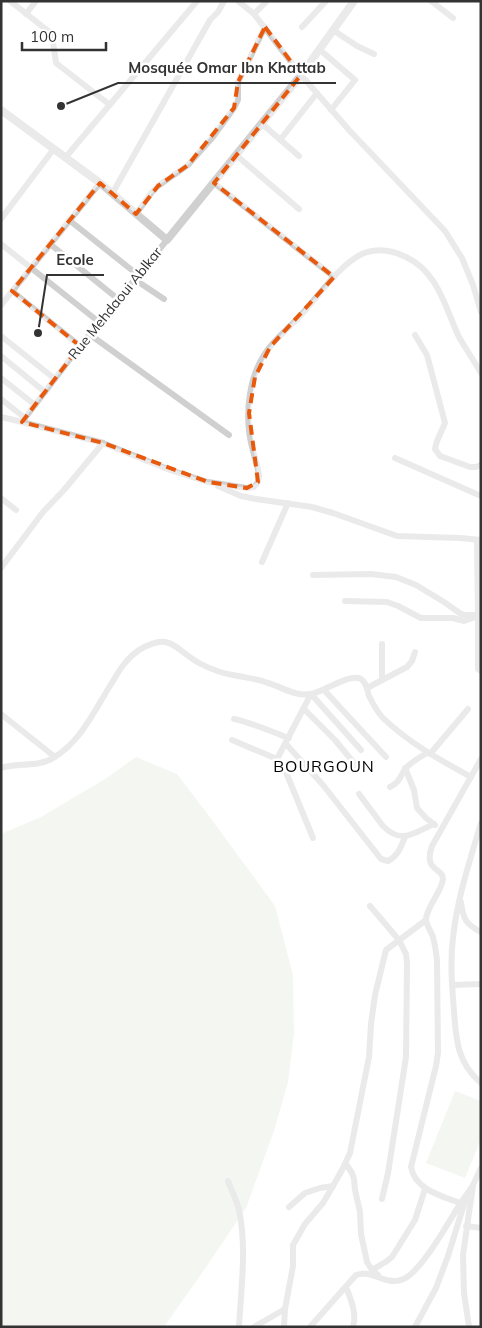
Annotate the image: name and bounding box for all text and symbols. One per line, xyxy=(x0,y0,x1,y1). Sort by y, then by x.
scale bar xyxy=(22,20,106,52)
text: 100 m xyxy=(30,27,74,46)
callout: Mosquée Omar Ibn Khattab xyxy=(118,53,336,83)
text: Mosquée Omar Ibn Khattab xyxy=(128,58,326,77)
street label: Rue Mehdaoui Ablkar xyxy=(64,242,166,363)
callout: Ecole xyxy=(47,245,104,275)
text: Ecole xyxy=(56,250,94,269)
district label: BOURGOUN xyxy=(273,756,375,776)

